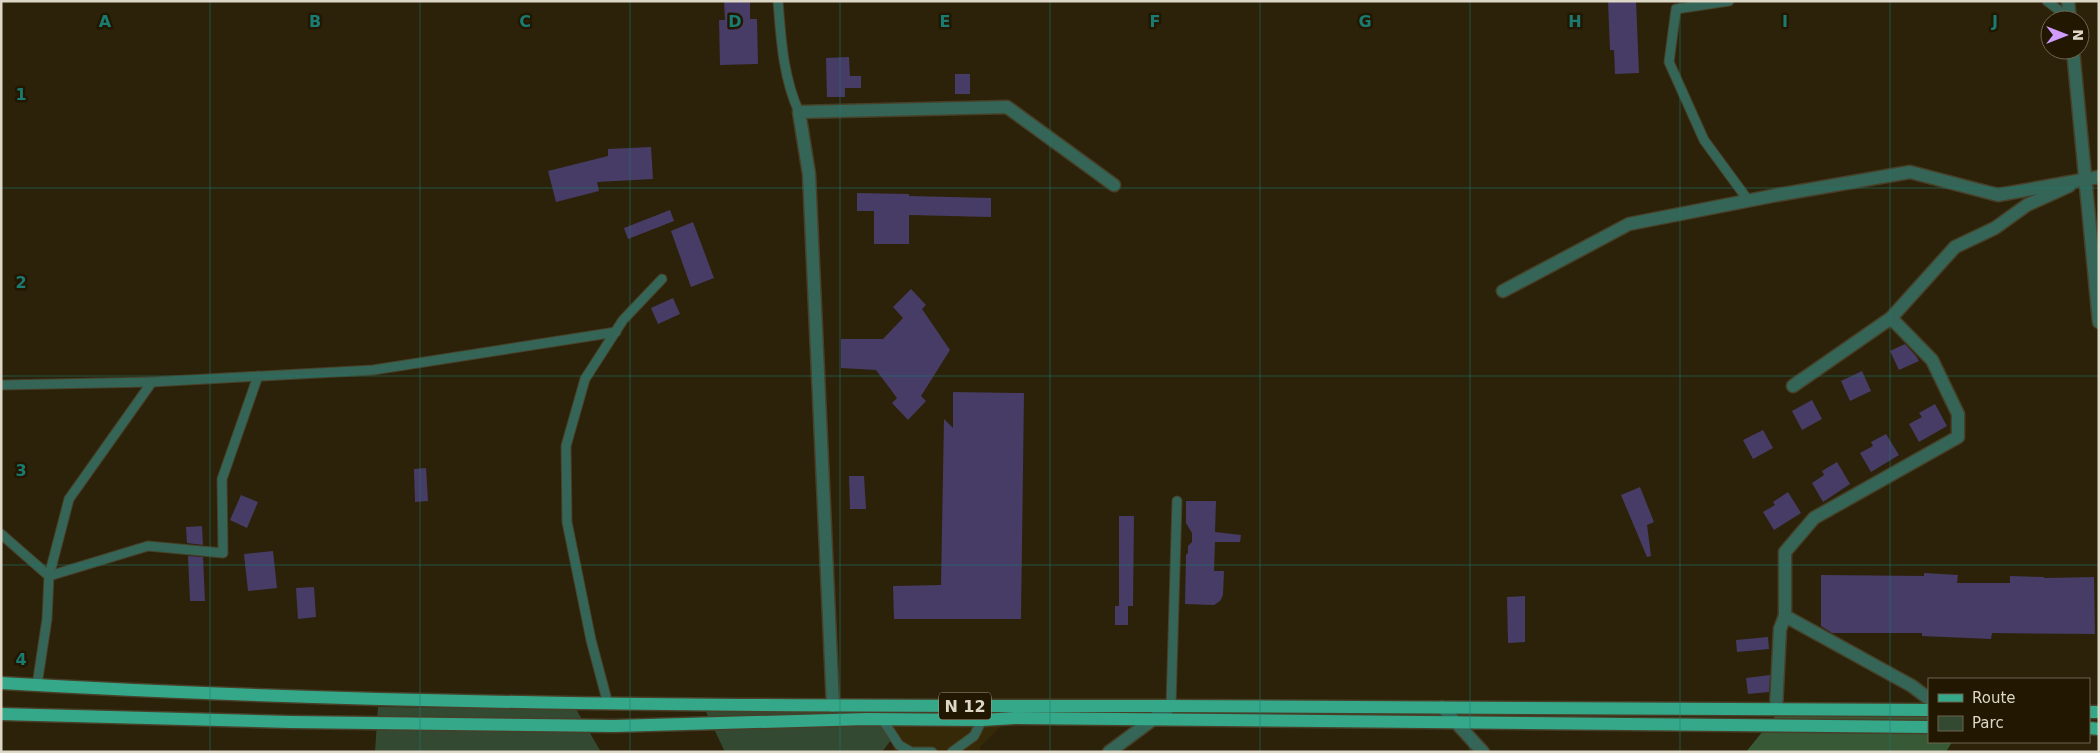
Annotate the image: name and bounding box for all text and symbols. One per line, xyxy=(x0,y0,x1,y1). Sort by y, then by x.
north arrow xyxy=(2040,10,2090,60)
text: A xyxy=(99,12,112,31)
text: B xyxy=(309,12,321,31)
text: C xyxy=(519,12,531,31)
text: D xyxy=(728,12,742,31)
text: E xyxy=(940,12,950,31)
text: F xyxy=(1150,12,1160,31)
text: G xyxy=(1358,12,1372,31)
text: H xyxy=(1568,12,1582,31)
text: I xyxy=(1782,12,1788,31)
text: J xyxy=(1991,12,1998,31)
text: N xyxy=(2070,29,2086,41)
text: 1 xyxy=(15,85,27,104)
text: 2 xyxy=(15,273,27,292)
text: 3 xyxy=(15,461,27,480)
text: 4 xyxy=(15,650,27,669)
legend xyxy=(1928,678,2090,743)
text: Route xyxy=(1972,689,2016,707)
road number: N 12 xyxy=(939,692,991,719)
text: Parc xyxy=(1972,714,2004,732)

